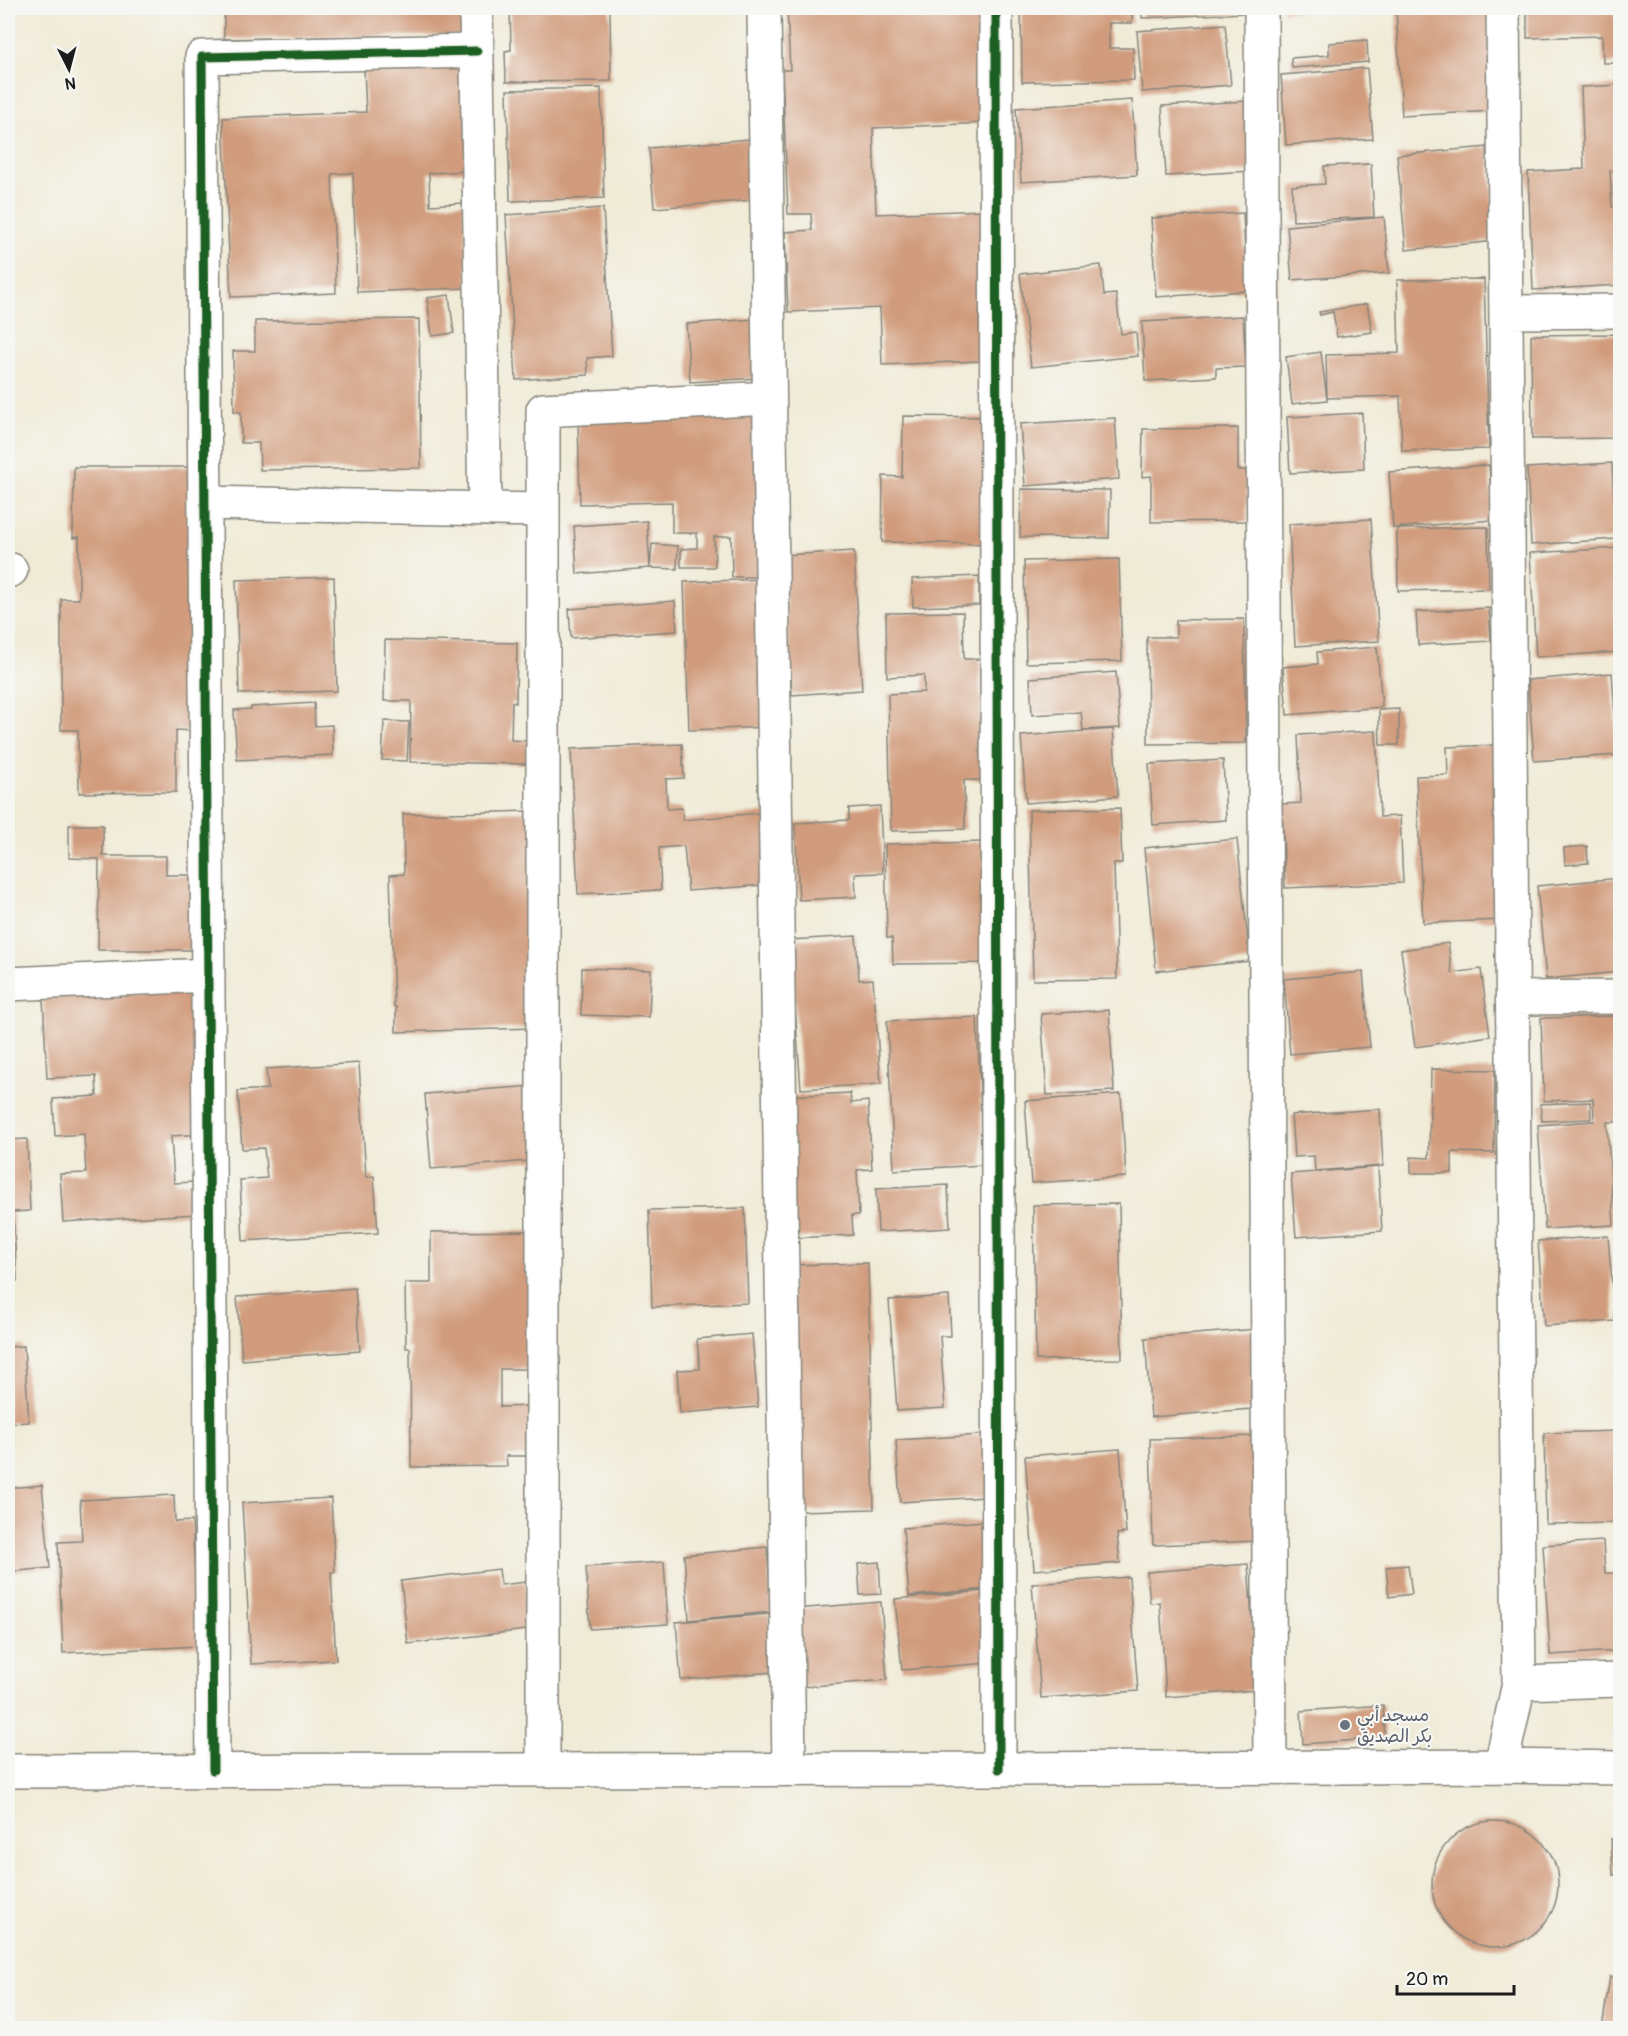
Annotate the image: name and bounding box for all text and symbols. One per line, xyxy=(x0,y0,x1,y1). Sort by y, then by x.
north arrow xyxy=(39,39,99,99)
text: N xyxy=(64,72,77,93)
place label: مسجد أبي بكر الصديق xyxy=(1357,1704,1432,1748)
marker: مسجد أبي بكر الصديق xyxy=(1338,1718,1352,1732)
scale bar xyxy=(1397,1958,1514,1996)
text: 20 m xyxy=(1406,1968,1448,1991)

